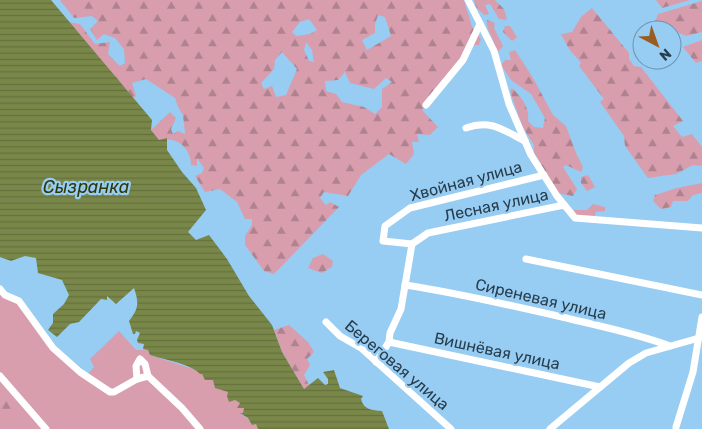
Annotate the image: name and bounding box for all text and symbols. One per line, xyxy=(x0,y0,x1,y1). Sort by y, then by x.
north arrow xyxy=(632,20,682,70)
text: N xyxy=(656,45,675,64)
street label: Хвойная улица xyxy=(408,157,524,205)
water label: Сызранка xyxy=(43,176,130,198)
street label: Лесная улица xyxy=(442,185,550,225)
street label: Сиреневая улица xyxy=(474,275,608,323)
street label: Береговая улица xyxy=(341,316,453,414)
street label: Вишнёвая улица xyxy=(432,328,562,374)

